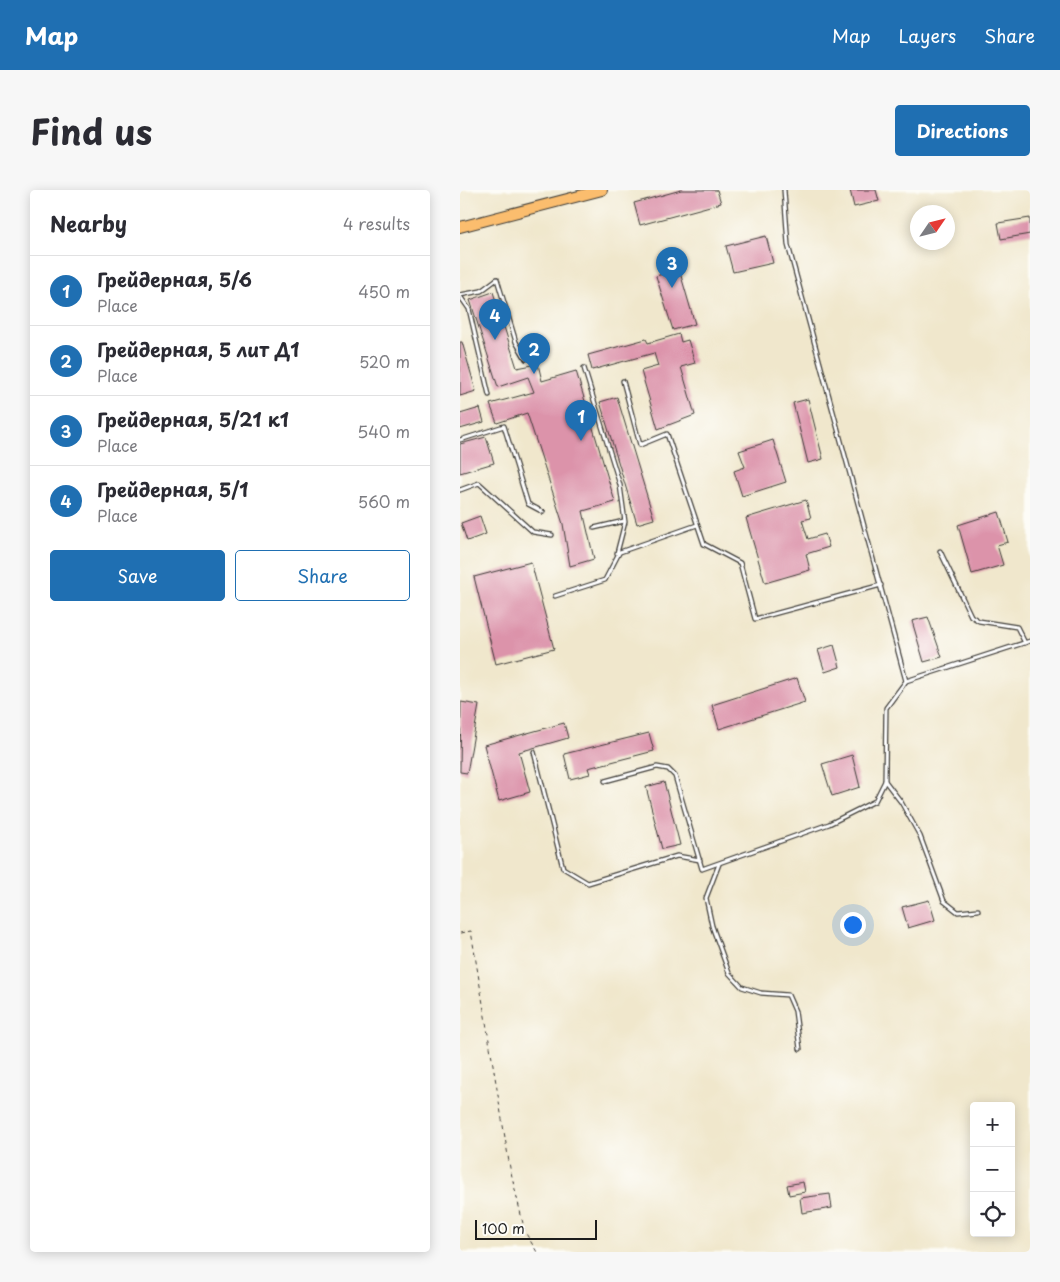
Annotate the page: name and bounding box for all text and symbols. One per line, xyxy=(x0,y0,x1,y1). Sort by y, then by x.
text: Map xyxy=(25,17,78,53)
text: Map xyxy=(832,22,871,49)
text: Layers xyxy=(899,22,956,49)
text: Share xyxy=(984,22,1035,49)
text: Find us xyxy=(30,104,152,157)
button: Directions xyxy=(895,105,1030,156)
north arrow xyxy=(910,205,955,250)
text: Nearby xyxy=(50,207,127,239)
text: 4 results xyxy=(343,211,410,235)
pin: 3 xyxy=(656,247,688,288)
text: Грейдерная, 5/6 xyxy=(97,265,252,293)
text: 1 xyxy=(62,279,70,303)
text: 450 m xyxy=(358,279,410,303)
text: Place xyxy=(97,293,138,317)
pin: 4 xyxy=(479,299,511,340)
pin: 2 xyxy=(518,333,550,374)
text: Грейдерная, 5 лит Д1 xyxy=(97,335,299,363)
text: 2 xyxy=(60,349,72,373)
text: 520 m xyxy=(359,349,410,373)
text: Place xyxy=(97,363,138,387)
pin: 1 xyxy=(565,400,597,441)
text: Грейдерная, 5/21 к1 xyxy=(97,405,289,433)
text: 3 xyxy=(61,419,71,443)
text: 540 m xyxy=(357,419,410,443)
text: Place xyxy=(97,433,138,457)
text: Грейдерная, 5/1 xyxy=(97,475,248,503)
text: 4 xyxy=(61,489,71,513)
text: 560 m xyxy=(358,489,410,513)
text: Place xyxy=(97,503,138,527)
button: Save xyxy=(50,550,225,601)
button: Share xyxy=(235,550,410,601)
your location xyxy=(840,912,866,938)
map controls xyxy=(970,1102,1015,1237)
button: + xyxy=(970,1102,1015,1147)
button: − xyxy=(970,1147,1015,1192)
button: locate xyxy=(970,1192,1015,1237)
scale bar xyxy=(475,1217,598,1240)
text: 100 m xyxy=(482,1218,525,1239)

